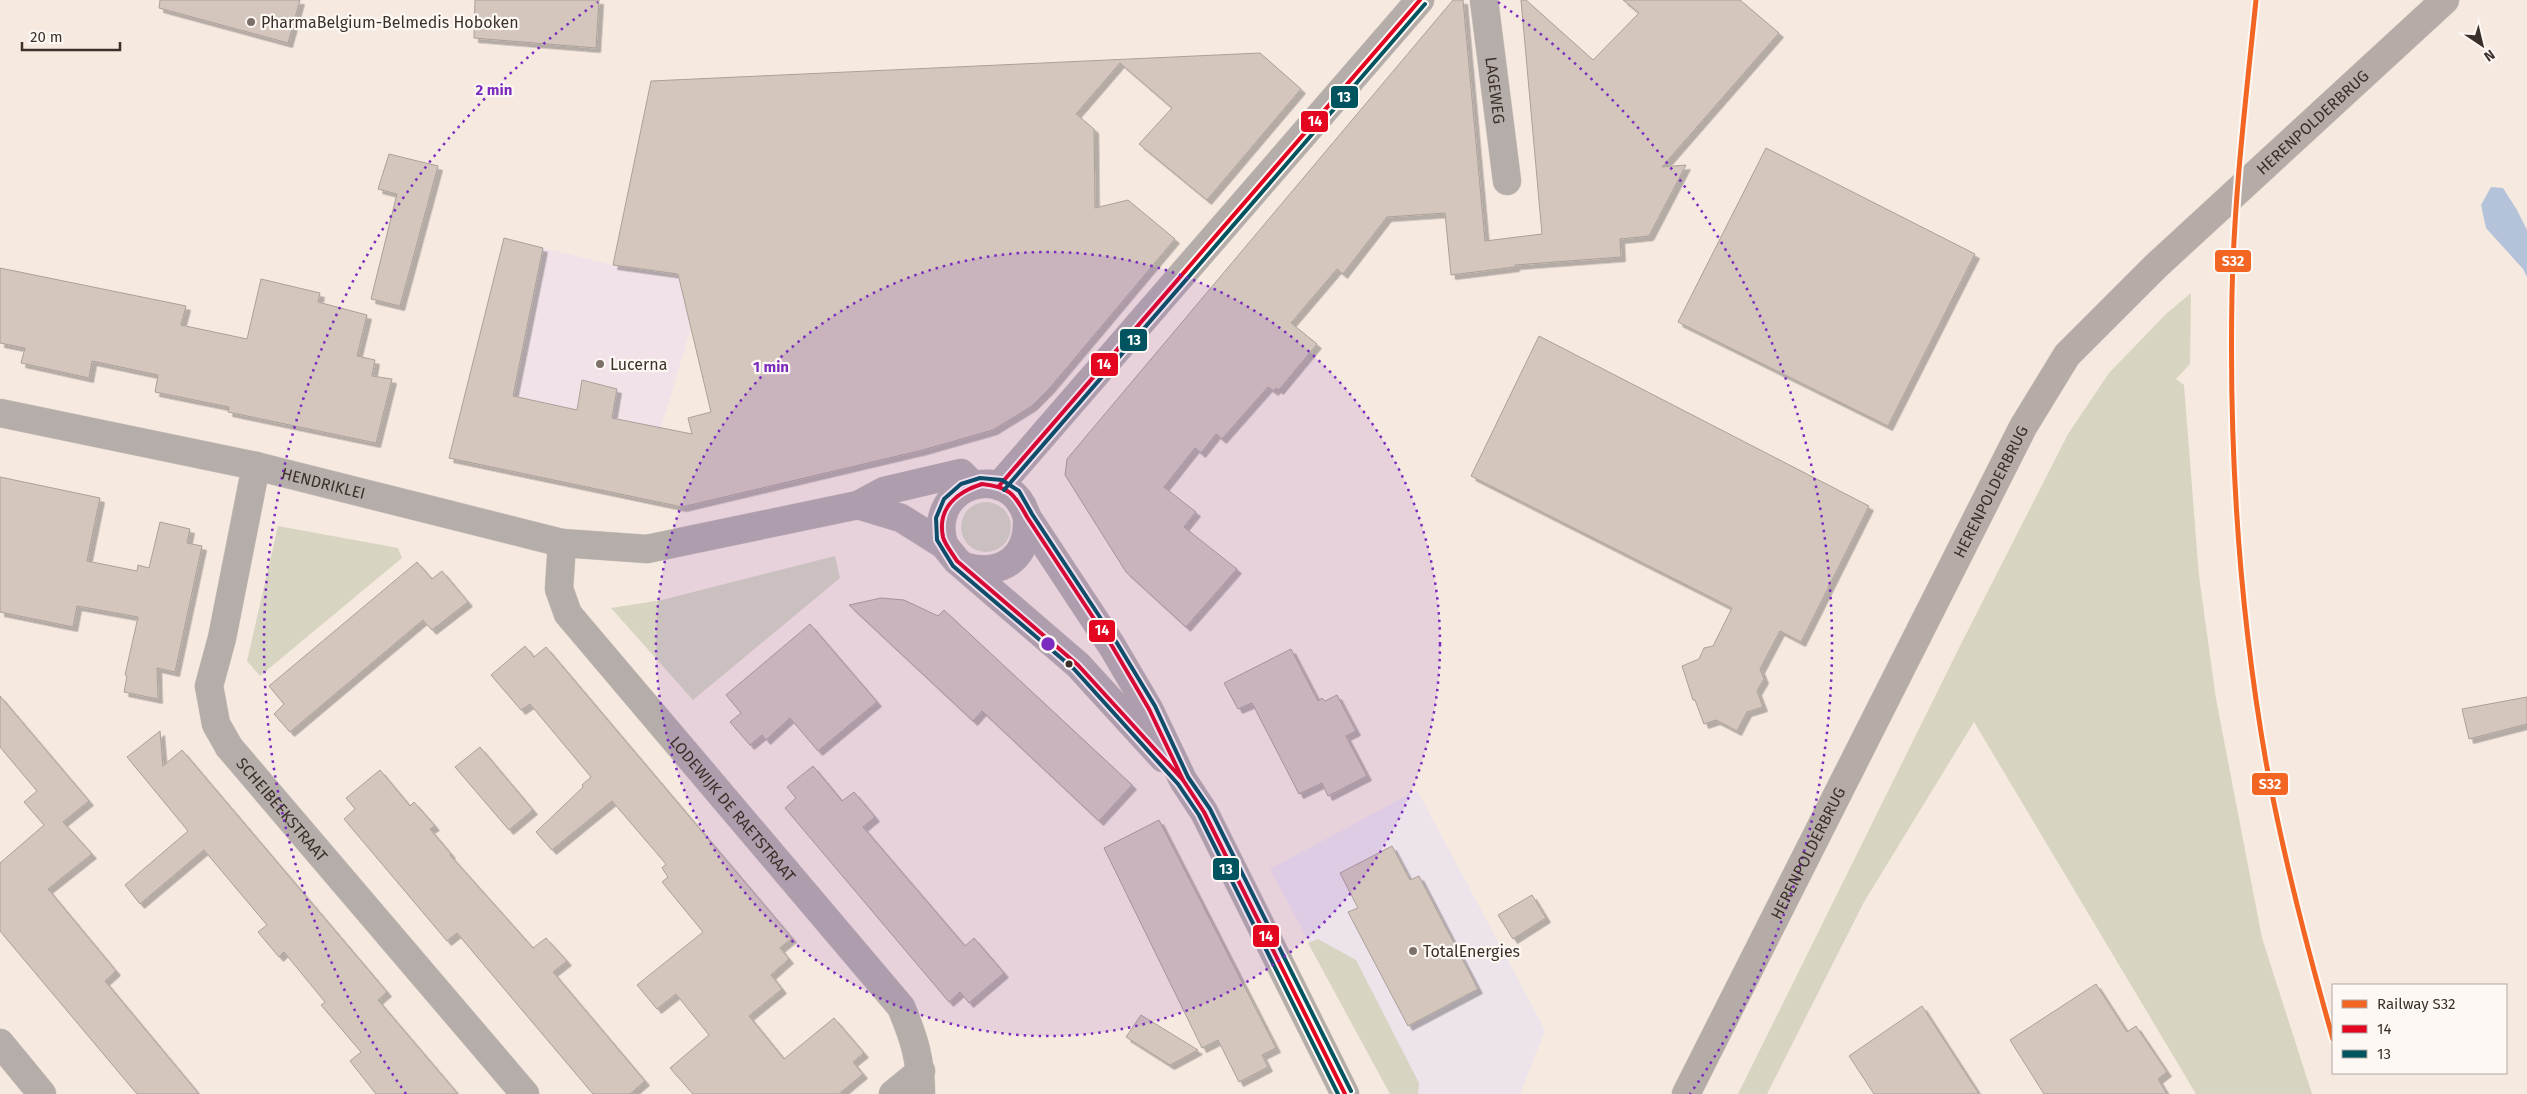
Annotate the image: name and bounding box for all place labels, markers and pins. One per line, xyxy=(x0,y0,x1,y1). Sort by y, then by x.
place label: PharmaBelgium-Belmedis Hoboken xyxy=(261,13,519,32)
marker: PharmaBelgium-Belmedis Hoboken xyxy=(245,16,257,28)
place label: Lucerna xyxy=(610,355,667,374)
marker: Lucerna xyxy=(594,358,606,370)
centre of rings xyxy=(1039,635,1057,653)
unlabelled marker xyxy=(1064,659,1074,669)
place label: TotalEnergies xyxy=(1423,942,1520,961)
marker: TotalEnergies xyxy=(1407,945,1419,957)

